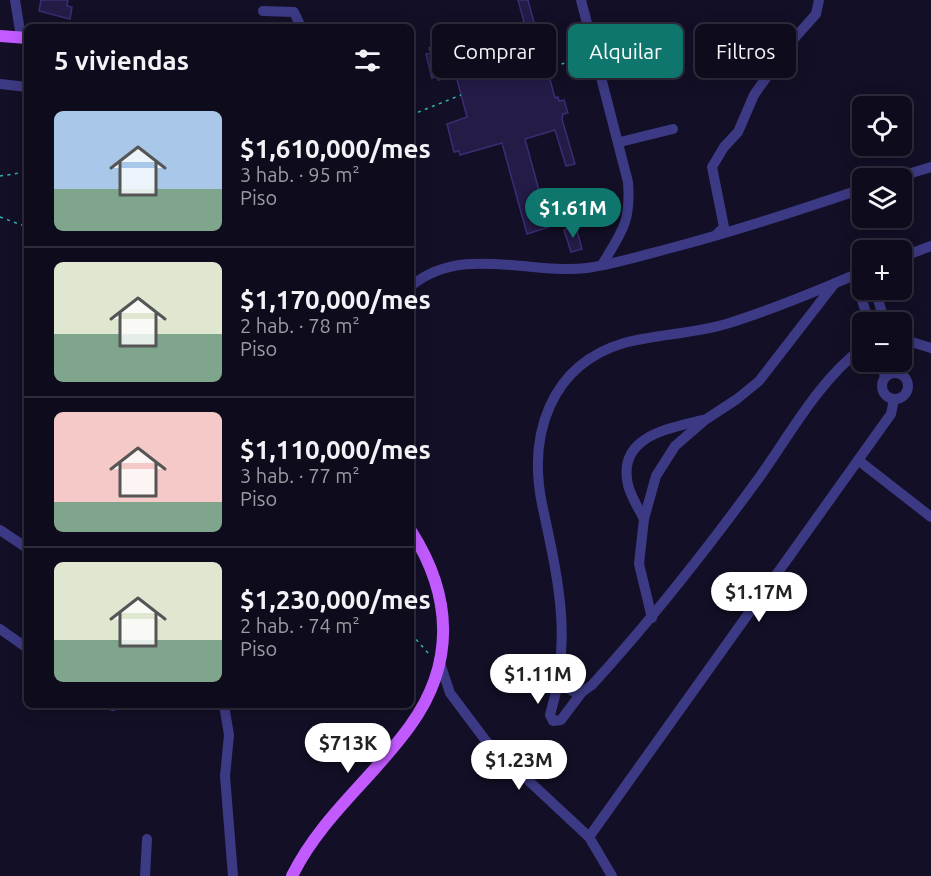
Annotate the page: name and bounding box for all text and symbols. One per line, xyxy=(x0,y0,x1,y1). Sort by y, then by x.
chip: Comprar xyxy=(432,24,556,78)
chip: Alquilar xyxy=(568,24,683,78)
chip: Filtros xyxy=(695,24,796,78)
icon: filters xyxy=(351,44,384,77)
text: 5 viviendas xyxy=(54,46,189,75)
map controls xyxy=(852,96,912,372)
button: locate xyxy=(852,96,912,156)
text: $1,610,000/mes xyxy=(240,134,431,163)
icon: home xyxy=(102,135,174,207)
text: 3 hab. · 95 m² xyxy=(240,163,360,186)
button: layers xyxy=(852,168,912,228)
text: Piso xyxy=(240,186,277,209)
pin: $1.61M xyxy=(524,188,622,239)
text: $1.61M xyxy=(539,196,607,219)
button: + xyxy=(852,240,912,300)
text: $1,170,000/mes xyxy=(240,285,431,314)
icon: home xyxy=(102,286,174,358)
button: − xyxy=(852,312,912,372)
text: 2 hab. · 78 m² xyxy=(240,314,360,337)
text: Piso xyxy=(240,337,277,360)
text: $1,110,000/mes xyxy=(240,435,431,464)
icon: home xyxy=(102,436,174,508)
text: 3 hab. · 77 m² xyxy=(240,464,360,487)
text: Piso xyxy=(240,487,277,510)
pin: $1.17M xyxy=(710,572,808,623)
text: $1.17M xyxy=(725,580,793,603)
text: $1,230,000/mes xyxy=(240,585,431,614)
icon: home xyxy=(102,586,174,658)
text: 2 hab. · 74 m² xyxy=(240,614,360,637)
text: Piso xyxy=(240,637,277,660)
pin: $1.11M xyxy=(489,654,587,705)
text: $1.11M xyxy=(504,662,572,685)
pin: $713K xyxy=(306,723,390,774)
text: $713K xyxy=(319,731,377,754)
pin: $1.23M xyxy=(470,740,568,791)
text: $1.23M xyxy=(485,748,553,771)

